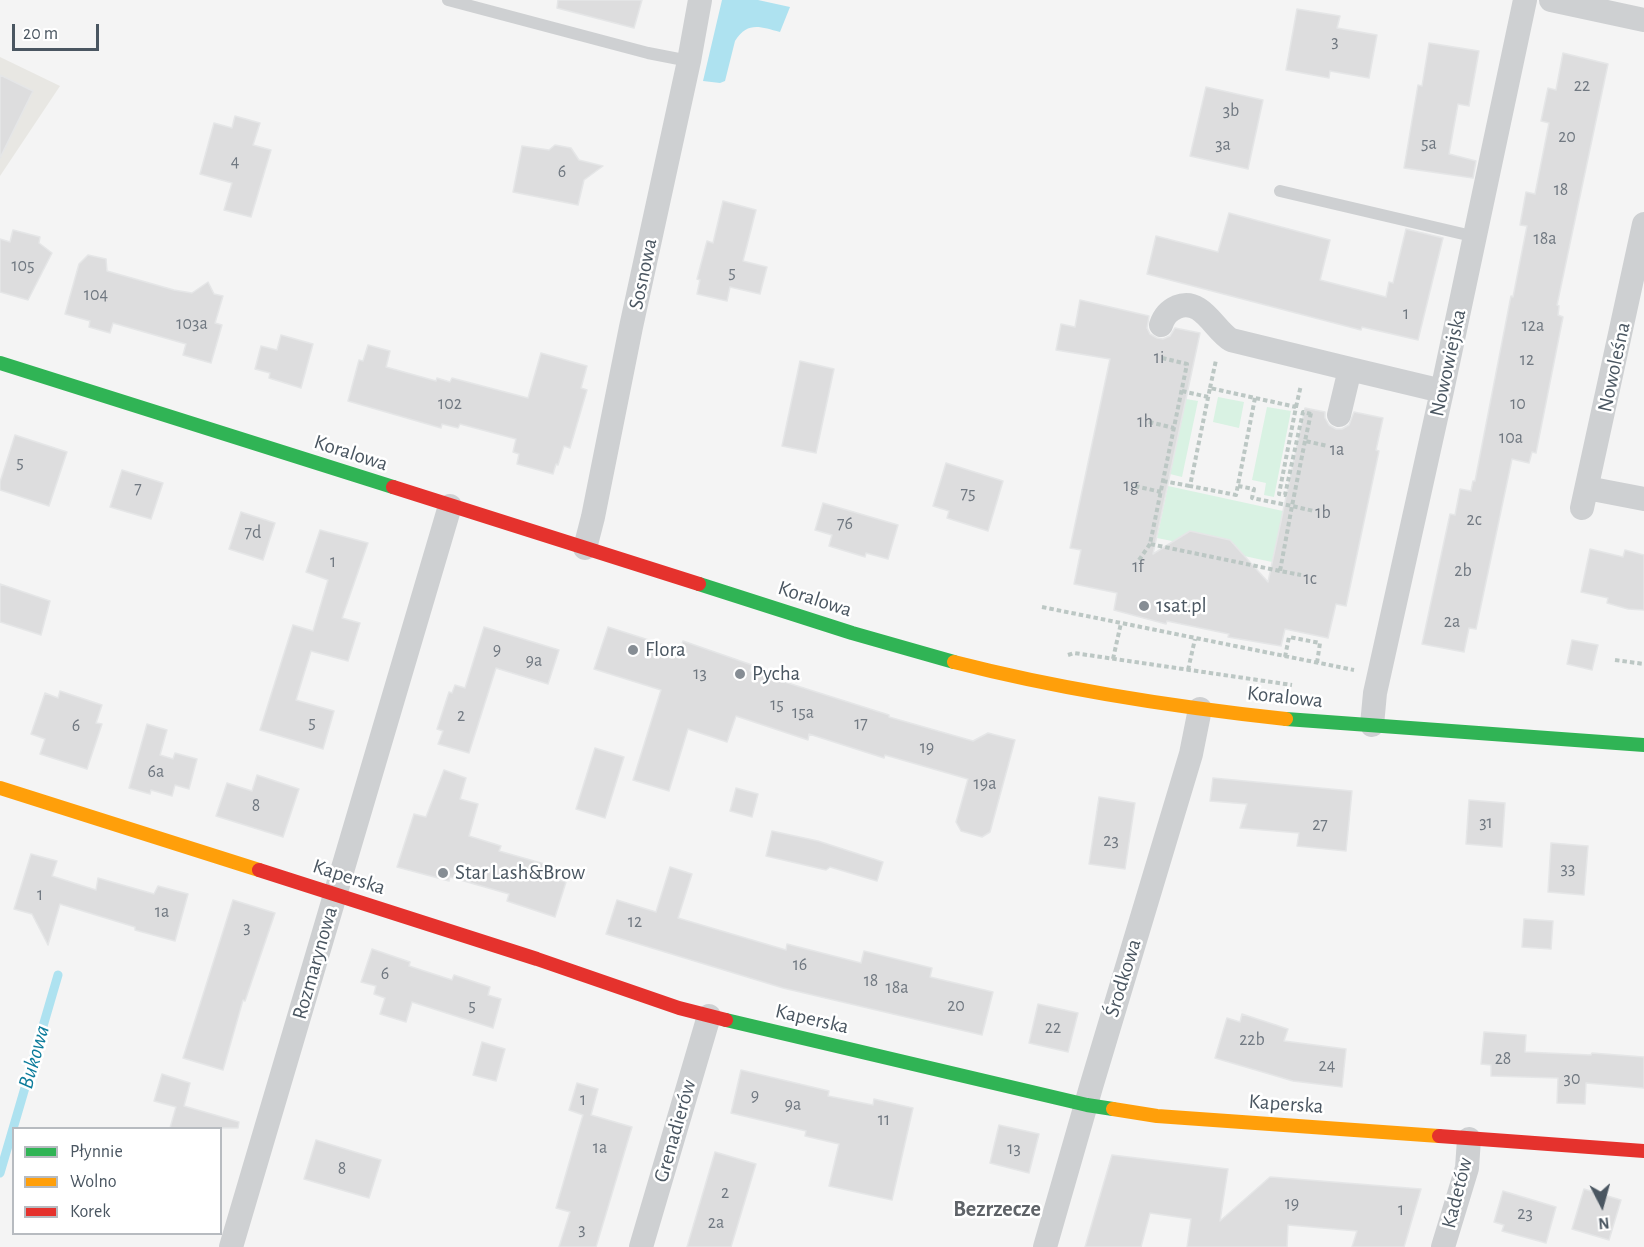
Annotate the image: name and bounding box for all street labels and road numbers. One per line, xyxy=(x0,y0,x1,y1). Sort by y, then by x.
street label: Sosnowa xyxy=(623,236,663,312)
street label: Nowowiejska xyxy=(1424,307,1472,419)
street label: Nowoleśna xyxy=(1592,320,1636,414)
street label: Koralowa xyxy=(311,429,391,477)
street label: Koralowa xyxy=(775,575,855,623)
street label: Koralowa xyxy=(1246,680,1324,714)
street label: Kaperska xyxy=(310,853,388,901)
street label: Rozmarynowa xyxy=(287,904,343,1022)
street label: Środkowa xyxy=(1099,936,1147,1020)
street label: Kaperska xyxy=(773,998,851,1040)
street label: Grenadierów xyxy=(648,1077,702,1185)
street label: Kaperska xyxy=(1248,1089,1324,1119)
street label: Kadetów xyxy=(1436,1155,1478,1231)

